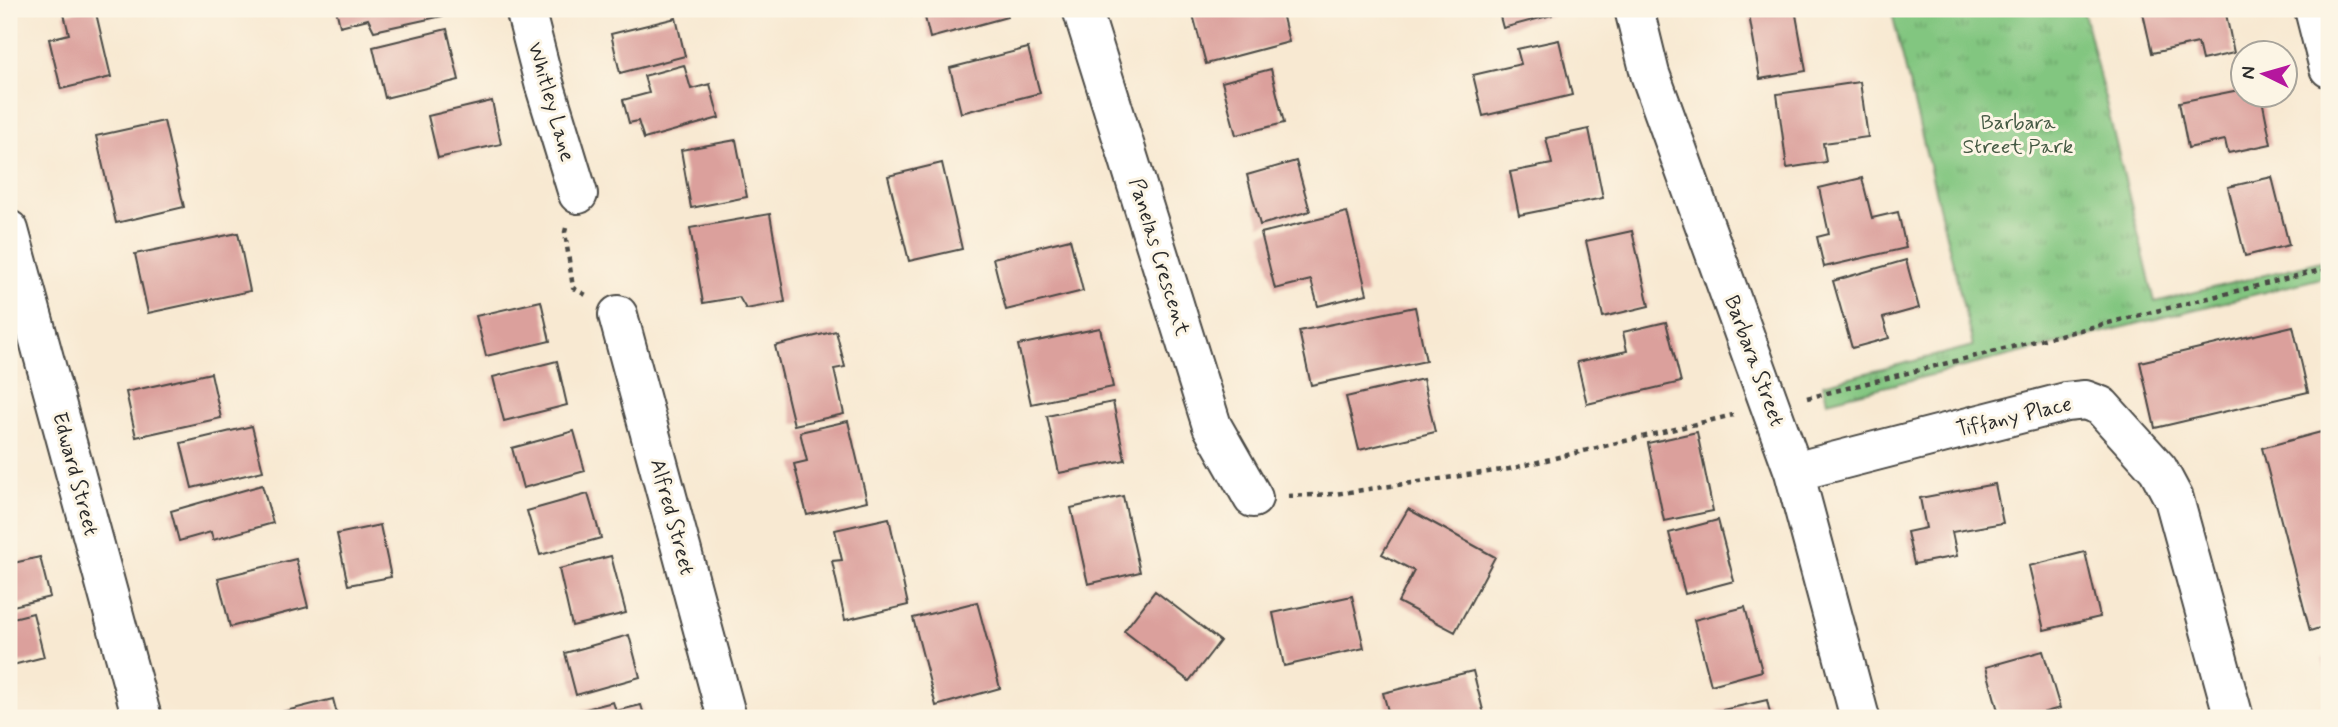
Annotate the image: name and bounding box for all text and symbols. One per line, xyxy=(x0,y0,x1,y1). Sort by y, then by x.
north arrow xyxy=(2230,38,2300,108)
street label: Whitley Lane xyxy=(521,39,581,165)
text: N xyxy=(2236,65,2262,80)
park label: Barbara Street Park xyxy=(1963,109,2074,161)
street label: Panelas Crescent xyxy=(1122,175,1196,340)
street label: Barbara Street xyxy=(1717,292,1791,430)
street label: Tiffany Place xyxy=(1953,390,2075,444)
street label: Edward Street xyxy=(45,409,105,539)
street label: Alfred Street xyxy=(643,456,701,578)

